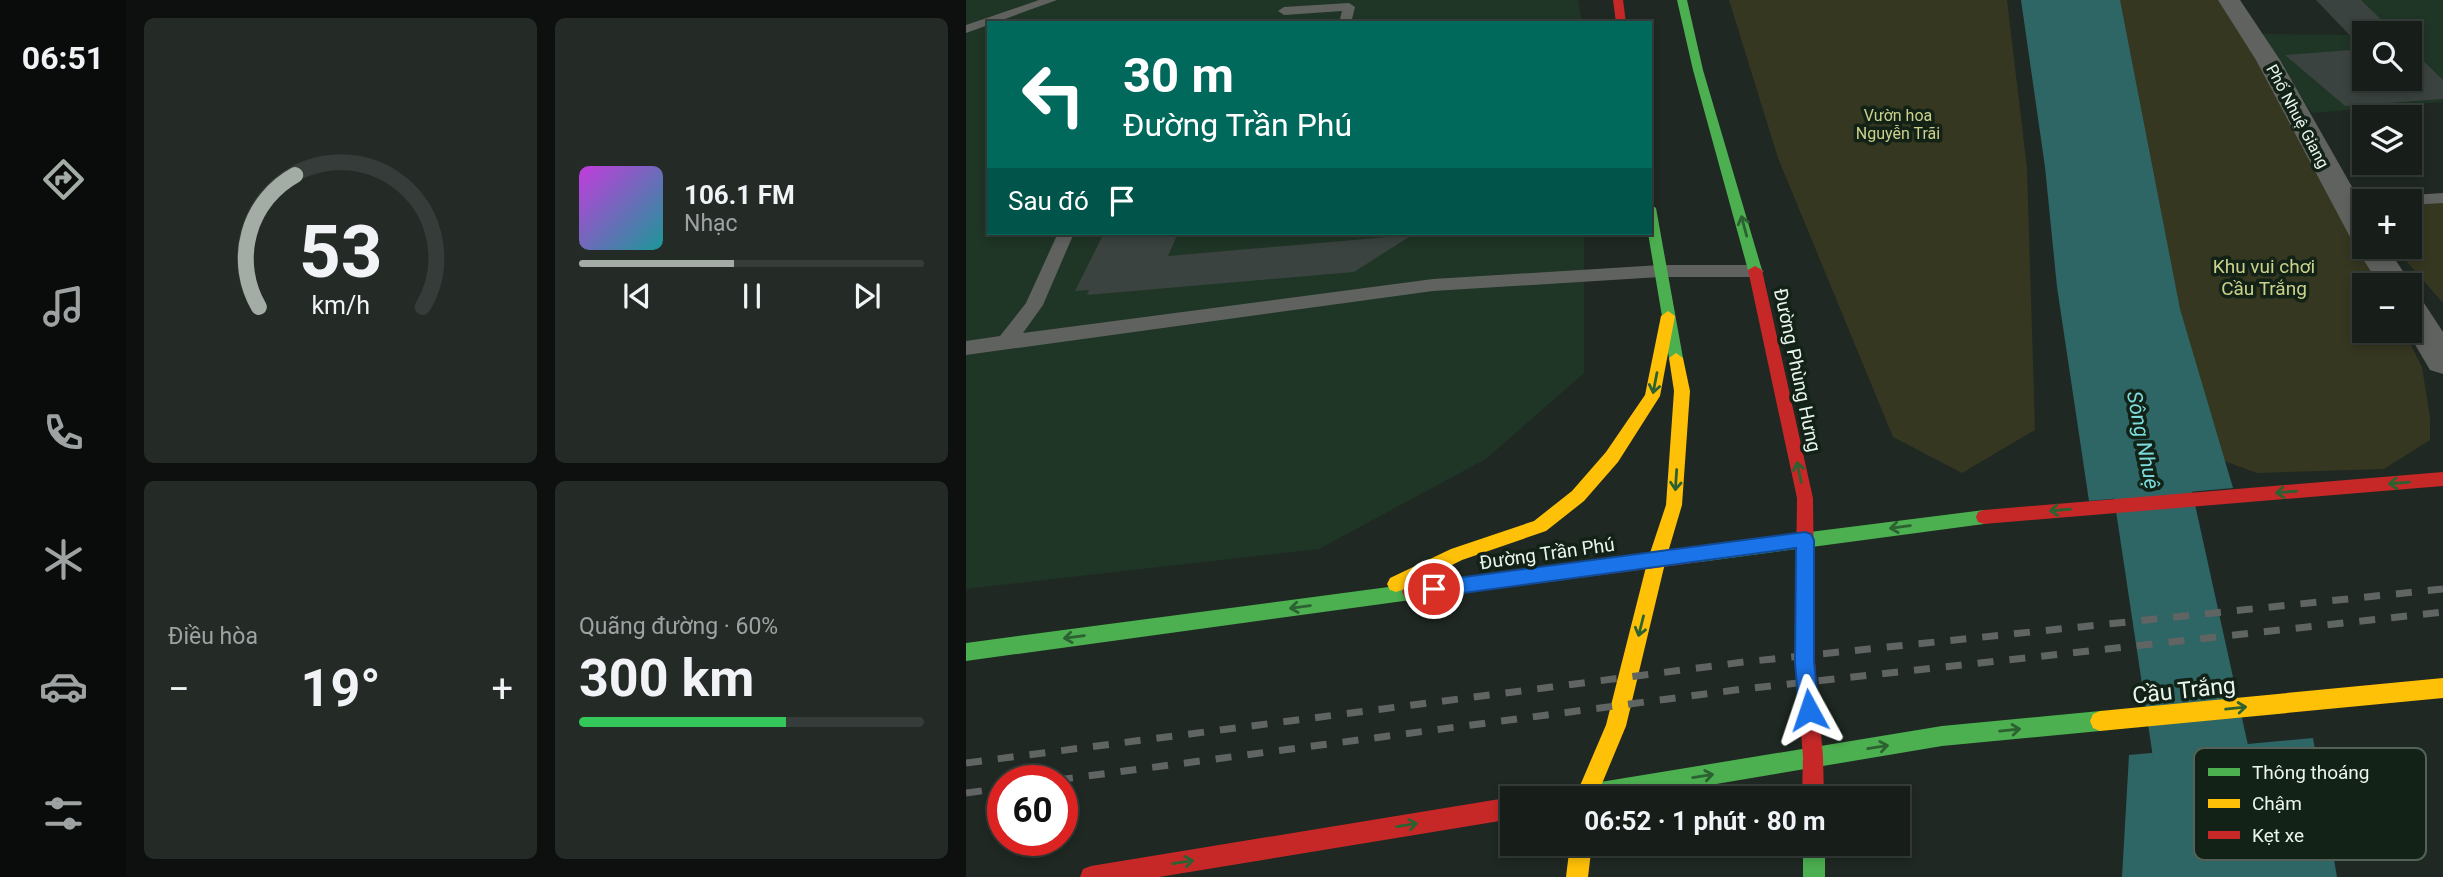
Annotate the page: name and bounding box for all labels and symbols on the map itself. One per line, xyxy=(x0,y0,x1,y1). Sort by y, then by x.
street label: Phố Nhuệ Giang xyxy=(2262,61,2333,171)
park label: Vườn hoa Nguyễn Trãi xyxy=(1856,106,1940,143)
one-way arrow xyxy=(1736,215,1749,237)
park label: Khu vui chơi Cầu Trắng xyxy=(2213,255,2315,300)
street label: Đường Phùng Hưng xyxy=(1769,286,1826,454)
one-way arrow xyxy=(1648,371,1661,394)
water label: Sông Nhuệ xyxy=(2122,389,2164,491)
one-way arrow xyxy=(1792,461,1805,484)
one-way arrow xyxy=(1669,469,1682,491)
one-way arrow xyxy=(2388,477,2410,490)
one-way arrow xyxy=(2275,486,2298,499)
one-way arrow xyxy=(2049,504,2071,517)
one-way arrow xyxy=(1889,520,1911,533)
street label: Đường Trần Phú xyxy=(1478,533,1616,574)
pin xyxy=(1404,559,1464,619)
one-way arrow xyxy=(1289,600,1311,613)
one-way arrow xyxy=(1634,614,1647,636)
one-way arrow xyxy=(1063,631,1086,644)
street label: Cầu Trắng xyxy=(2131,672,2237,709)
position arrow xyxy=(1772,673,1846,747)
one-way arrow xyxy=(2225,701,2247,714)
one-way arrow xyxy=(1998,723,2021,736)
one-way arrow xyxy=(1866,740,1889,753)
legend xyxy=(2194,748,2426,860)
text: Thông thoáng xyxy=(2252,761,2370,784)
speed limit sign: 60 xyxy=(987,765,1078,856)
one-way arrow xyxy=(1691,769,1714,782)
text: Chậm xyxy=(2252,792,2302,815)
one-way arrow xyxy=(1395,818,1418,831)
text: Kẹt xe xyxy=(2252,824,2304,847)
one-way arrow xyxy=(1171,855,1194,868)

